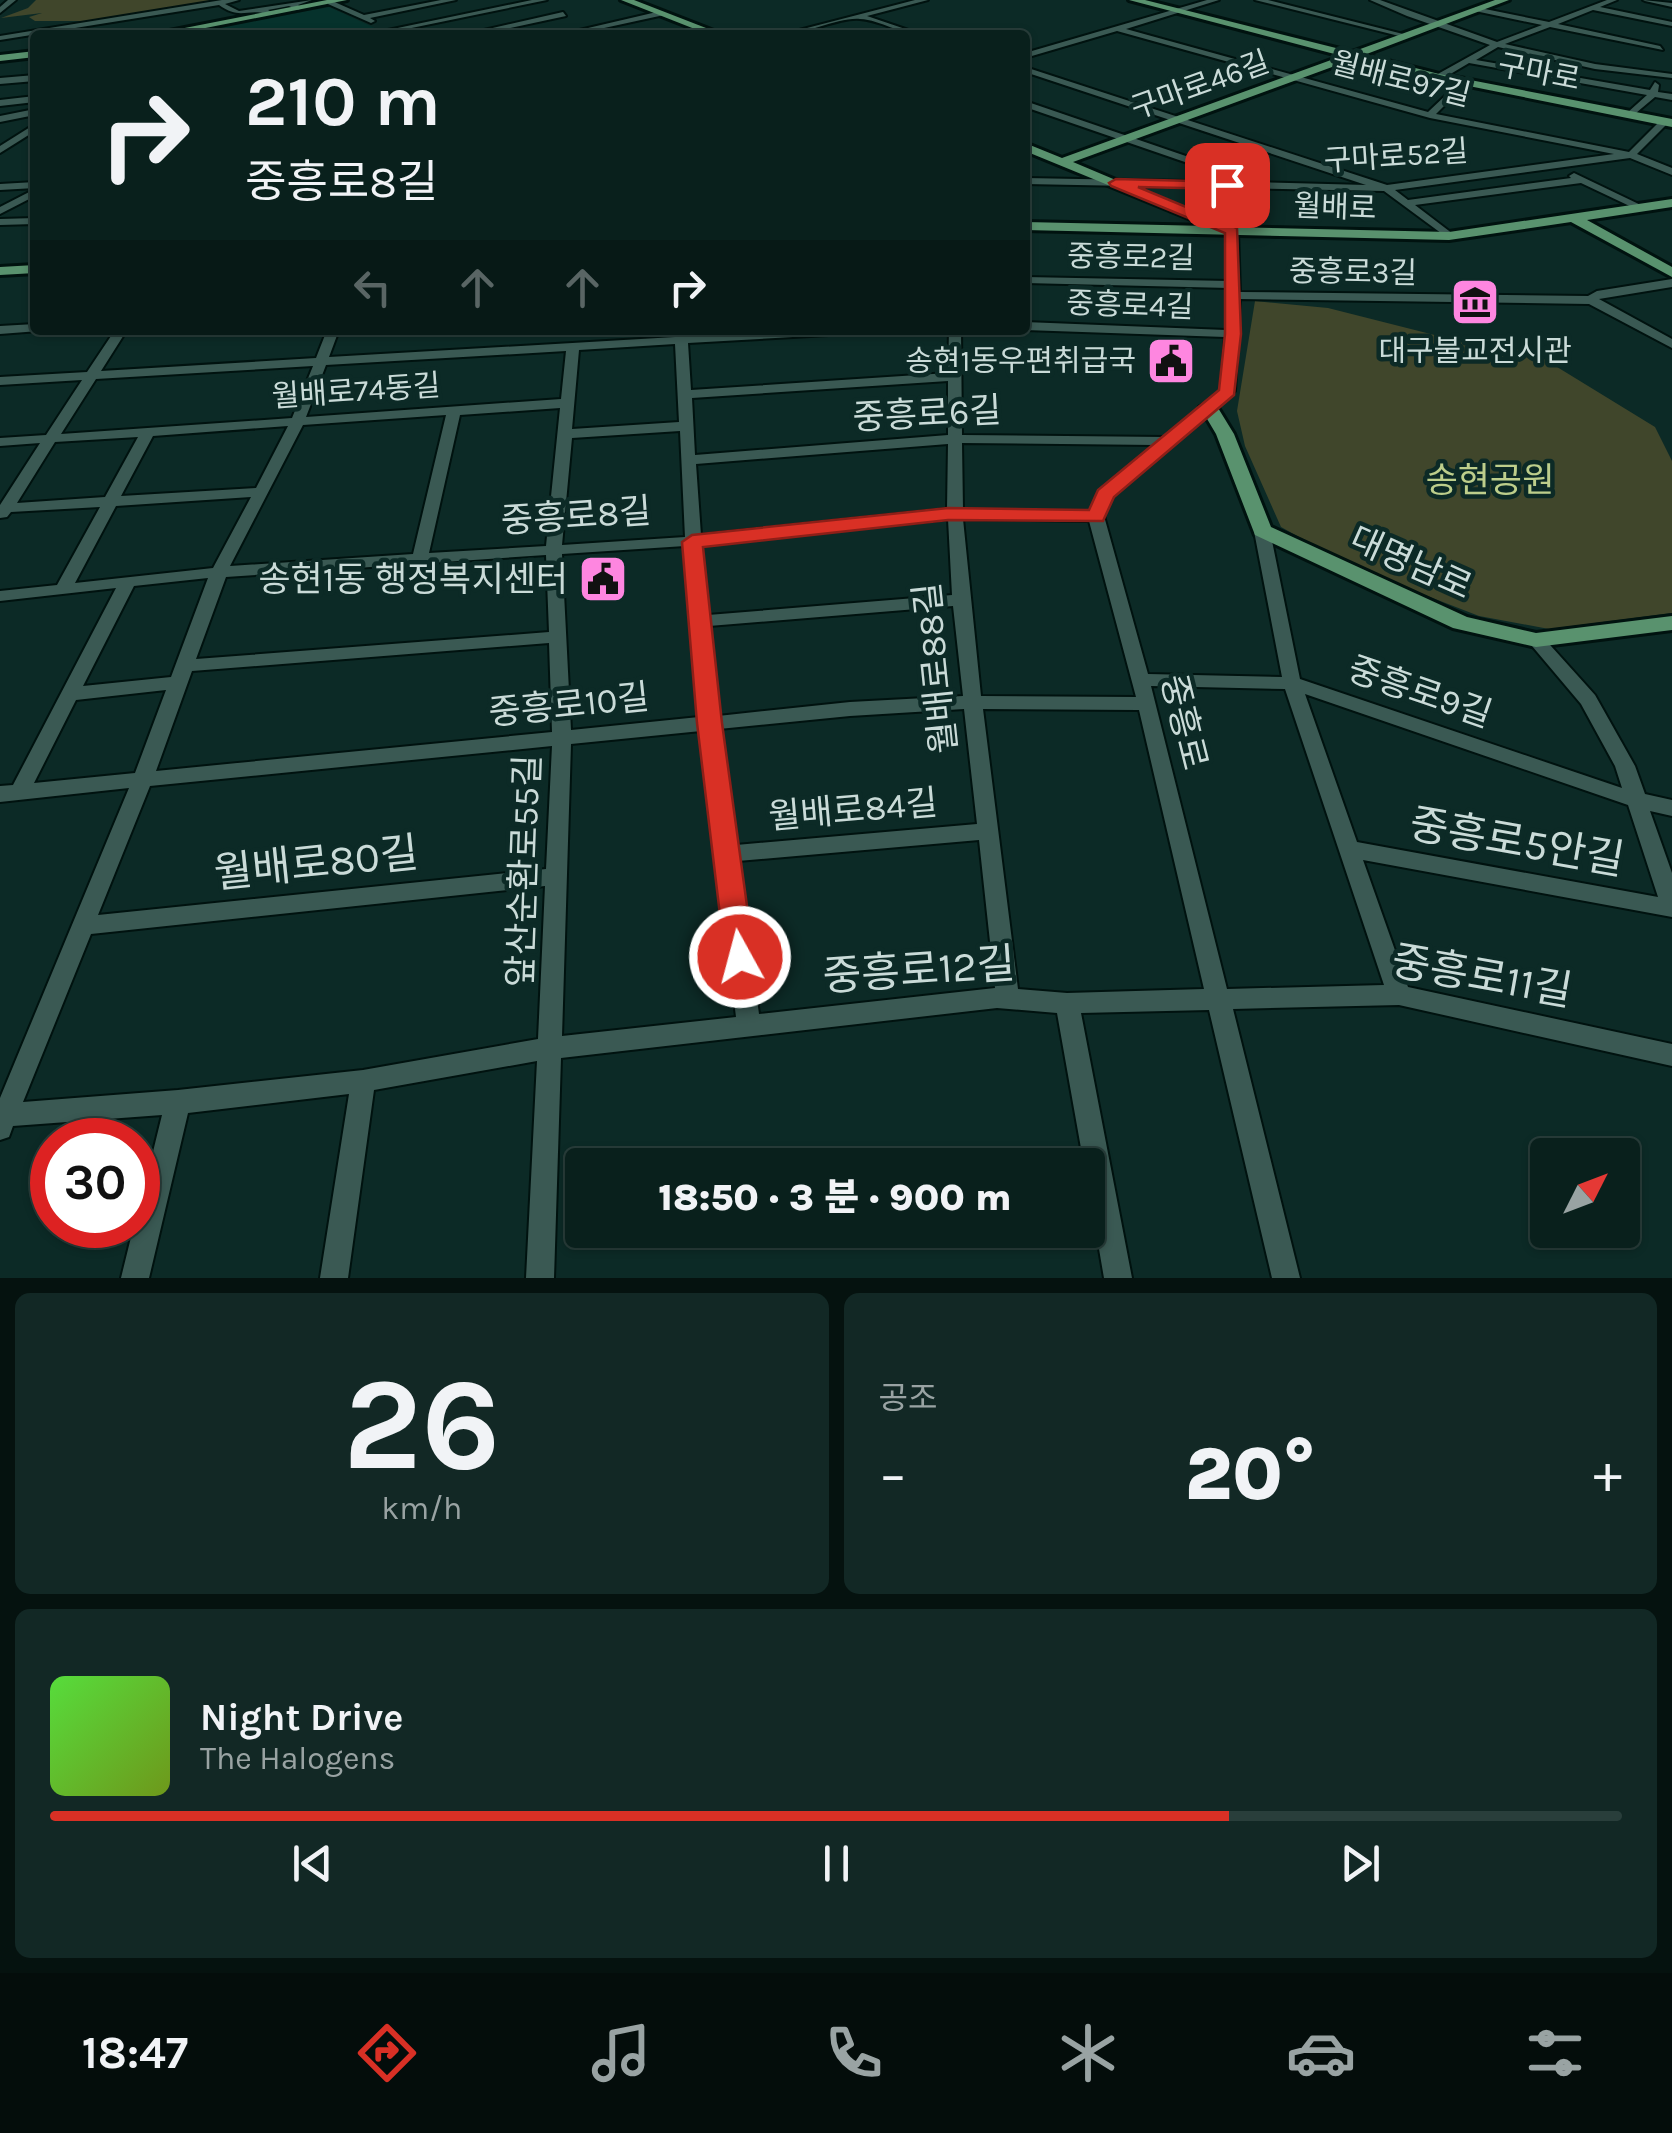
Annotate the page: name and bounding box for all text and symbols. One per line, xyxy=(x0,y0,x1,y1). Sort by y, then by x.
street label: 구마로46길 xyxy=(1126,43,1274,127)
street label: 월배로97길 xyxy=(1328,44,1474,114)
street label: 구마로 xyxy=(1495,46,1583,98)
text: 210 m xyxy=(245,61,441,143)
icon: right xyxy=(80,70,210,200)
street label: 구마로52길 xyxy=(1323,133,1469,179)
pin xyxy=(1185,143,1270,228)
text: 중흥로8길 xyxy=(245,156,438,208)
icon: arrive xyxy=(1200,158,1255,213)
street label: 월배로 xyxy=(1293,188,1377,226)
street label: 중흥로2길 xyxy=(1067,238,1195,276)
street label: 중흥로3길 xyxy=(1289,253,1417,291)
icon: left xyxy=(345,260,400,315)
icon: ahead xyxy=(450,260,505,315)
icon: ahead xyxy=(555,260,610,315)
icon: right xyxy=(660,260,715,315)
museum icon: 대구불교전시관 xyxy=(1449,276,1501,328)
street label: 중흥로4길 xyxy=(1066,285,1194,325)
place label: 대구불교전시관 xyxy=(1378,333,1572,369)
public building icon: 송현1동우편취급국 xyxy=(1145,335,1197,387)
place label: 송현1동우편취급국 xyxy=(905,343,1136,379)
street label: 월배로74동길 xyxy=(271,367,441,415)
street label: 중흥로6길 xyxy=(852,390,1002,438)
park label: 송현공원 xyxy=(1426,460,1554,501)
street label: 중흥로8길 xyxy=(500,490,652,542)
street label: 대명남로 xyxy=(1344,518,1478,608)
public building icon: 송현1동 행정복지센터 xyxy=(577,553,629,605)
place label: 송현1동 행정복지센터 xyxy=(258,559,568,600)
street label: 월배로88길 xyxy=(907,580,965,756)
street label: 중흥로9길 xyxy=(1343,648,1497,736)
street label: 중흥로 xyxy=(1152,670,1216,774)
street label: 중흥로10길 xyxy=(487,676,651,734)
street label: 앞산순환로55길 xyxy=(499,754,549,988)
street label: 월배로84길 xyxy=(767,782,939,838)
street label: 중흥로5안길 xyxy=(1406,799,1628,885)
street label: 월배로80길 xyxy=(211,827,421,899)
position arrow xyxy=(688,905,792,1009)
street label: 중흥로11길 xyxy=(1388,936,1576,1016)
street label: 중흥로12길 xyxy=(821,938,1017,1002)
speed limit sign: 30 xyxy=(30,1118,160,1248)
north arrow xyxy=(1530,1138,1640,1248)
map controls xyxy=(1530,1138,1640,1248)
text: 18:50 · 3 분 · 900 m xyxy=(658,1175,1012,1220)
text: 26 xyxy=(343,1349,501,1501)
text: 공조 xyxy=(879,1380,937,1417)
text: 20° xyxy=(1185,1430,1316,1518)
text: − xyxy=(879,1442,907,1506)
text: + xyxy=(1593,1442,1622,1506)
text: km/h xyxy=(381,1490,462,1527)
text: Night Drive xyxy=(200,1695,403,1740)
text: The Halogens xyxy=(200,1740,395,1777)
icon: previous xyxy=(285,1836,340,1891)
icon: pause xyxy=(809,1836,864,1891)
icon: next xyxy=(1333,1836,1388,1891)
icon: directions xyxy=(352,2018,422,2088)
icon: music xyxy=(586,2018,656,2088)
icon: phone xyxy=(819,2018,889,2088)
icon: climate xyxy=(1053,2018,1123,2088)
icon: car xyxy=(1286,2018,1356,2088)
icon: filters xyxy=(1520,2018,1590,2088)
text: 18:47 xyxy=(82,2027,188,2079)

